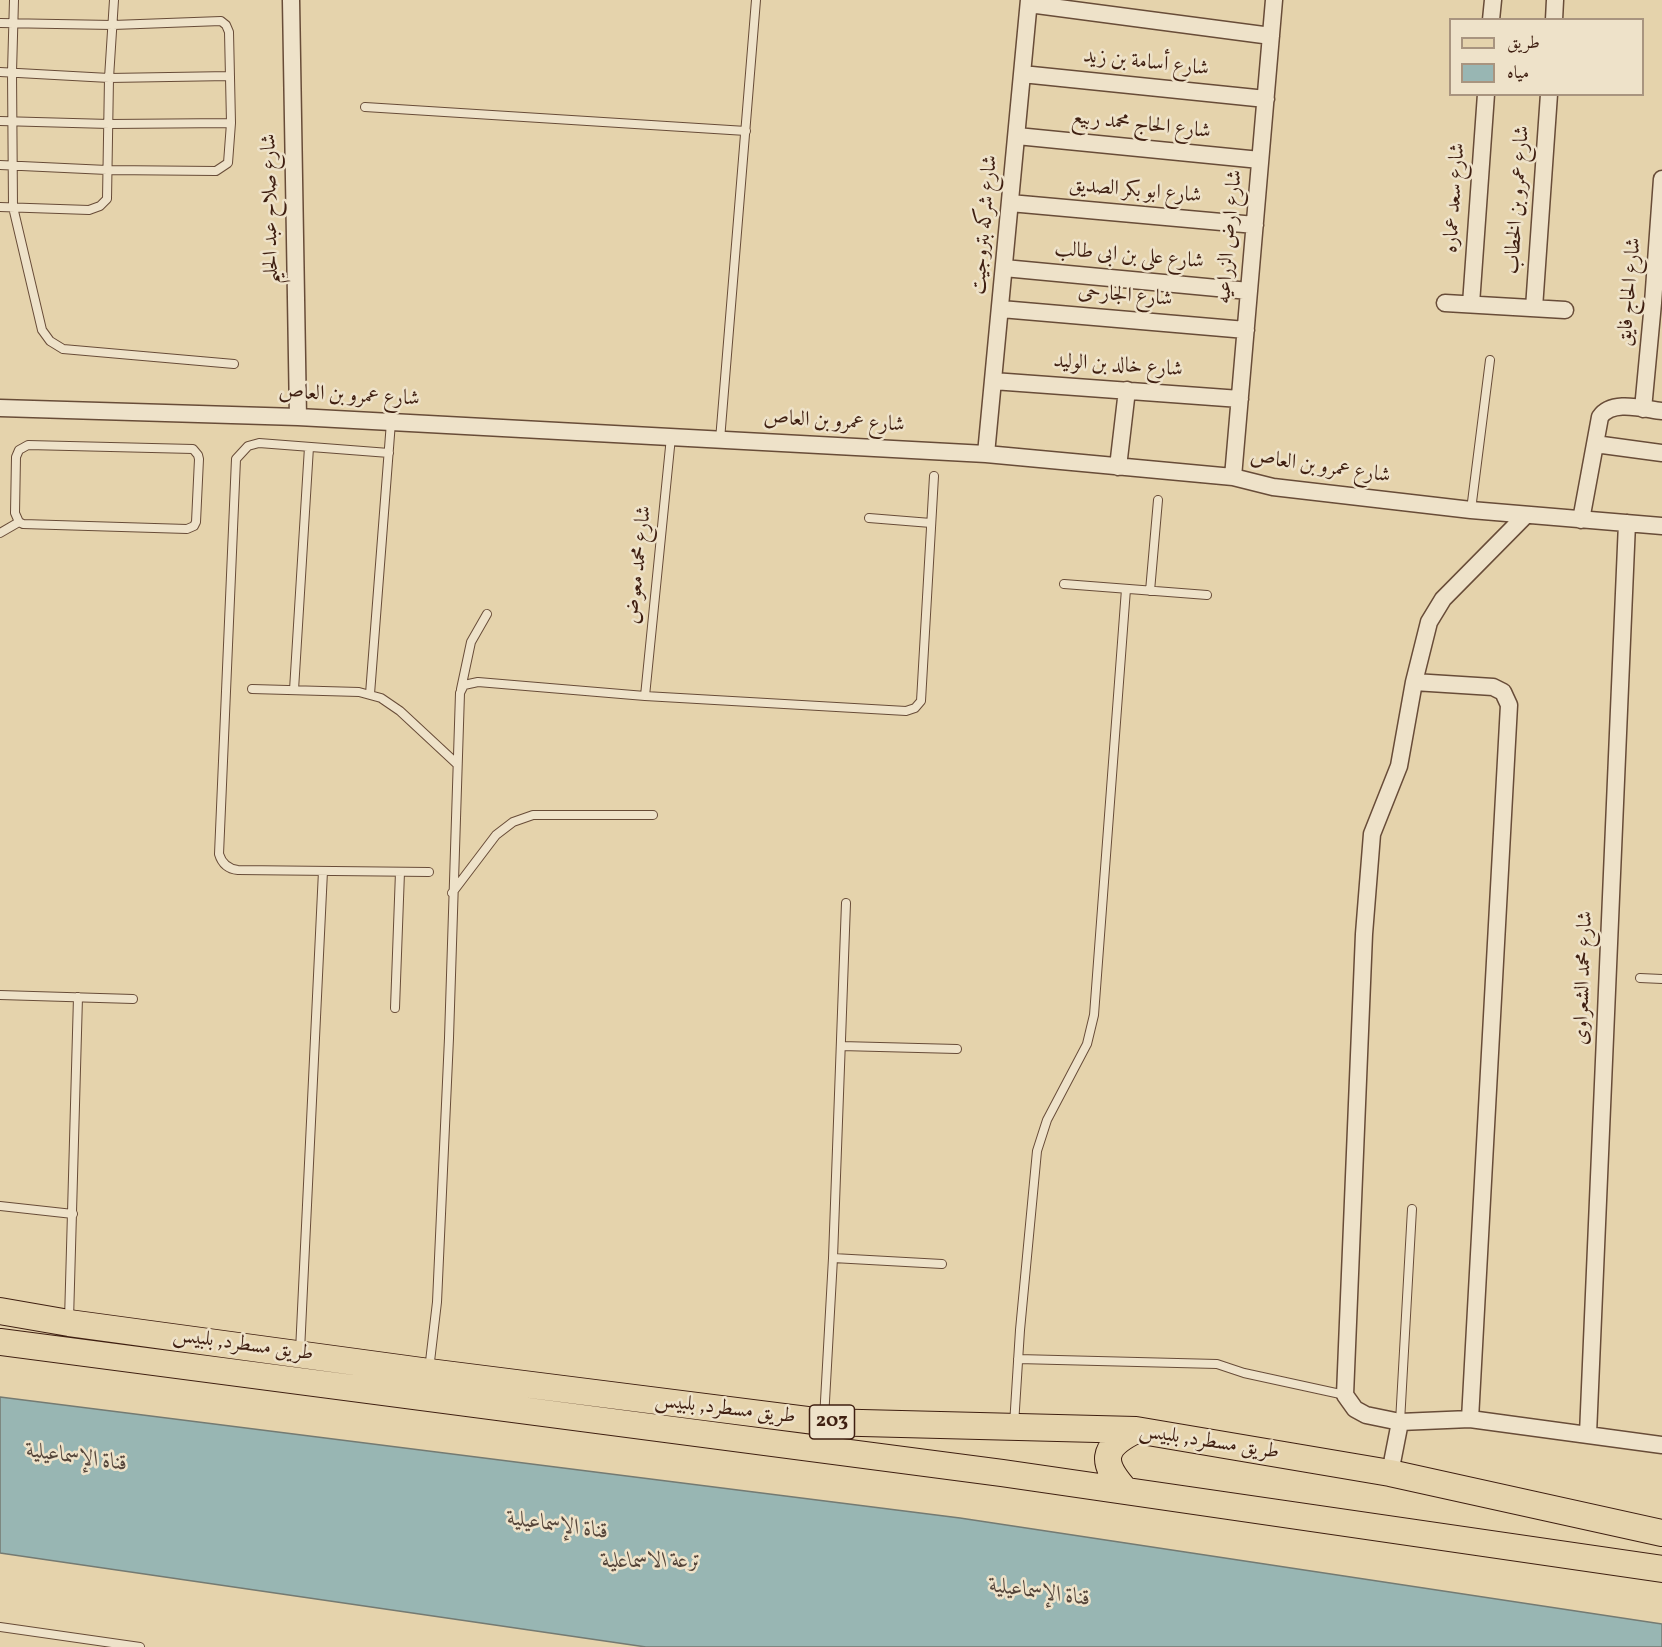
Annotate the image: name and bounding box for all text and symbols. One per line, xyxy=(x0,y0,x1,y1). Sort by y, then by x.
legend xyxy=(1449,18,1644,96)
text: طريق xyxy=(1507,31,1540,56)
street label: شارع أسامة بن زيد xyxy=(1082,45,1210,83)
text: مياه xyxy=(1507,61,1529,86)
street label: شارع الحاج محمد ربيع xyxy=(1070,106,1212,146)
street label: شارع عمرو بن الخطاب xyxy=(1501,125,1537,275)
street label: شارع صلاح عبد الحليم xyxy=(258,133,286,285)
street label: شارع سعد عماره xyxy=(1440,142,1472,254)
street label: شارع شركه بتروجيت xyxy=(967,154,1005,296)
street label: شارع ارض الزراعيه xyxy=(1213,169,1249,305)
street label: شارع ابو بكر الصديق xyxy=(1068,174,1202,210)
street label: شارع الحاج فايق xyxy=(1614,237,1648,347)
street label: شارع على بن ابى طالب xyxy=(1053,238,1205,276)
street label: شارع الجارحى xyxy=(1077,280,1173,314)
street label: شارع خالد بن الوليد xyxy=(1052,350,1184,384)
street label: شارع عمرو بن العاص xyxy=(278,381,420,413)
street label: شارع عمرو بن العاص xyxy=(763,407,905,439)
street label: شارع عمرو بن العاص xyxy=(1248,446,1392,490)
street label: شارع محمد معوض xyxy=(621,505,659,625)
street label: شارع محمد الشعراوى xyxy=(1570,911,1600,1045)
street label: طريق مسطرد, بلبيس xyxy=(171,1324,315,1368)
street label: طريق مسطرد, بلبيس xyxy=(653,1389,797,1431)
road number: 203 xyxy=(810,1405,854,1439)
street label: طريق مسطرد, بلبيس xyxy=(1137,1419,1281,1467)
water label: قناة الإسماعيلية xyxy=(25,1439,129,1479)
water label: قناة الإسماعيلية xyxy=(506,1507,610,1547)
water label: ترعة الاسماعلية xyxy=(602,1550,702,1576)
water label: قناة الإسماعيلية xyxy=(988,1574,1092,1614)

